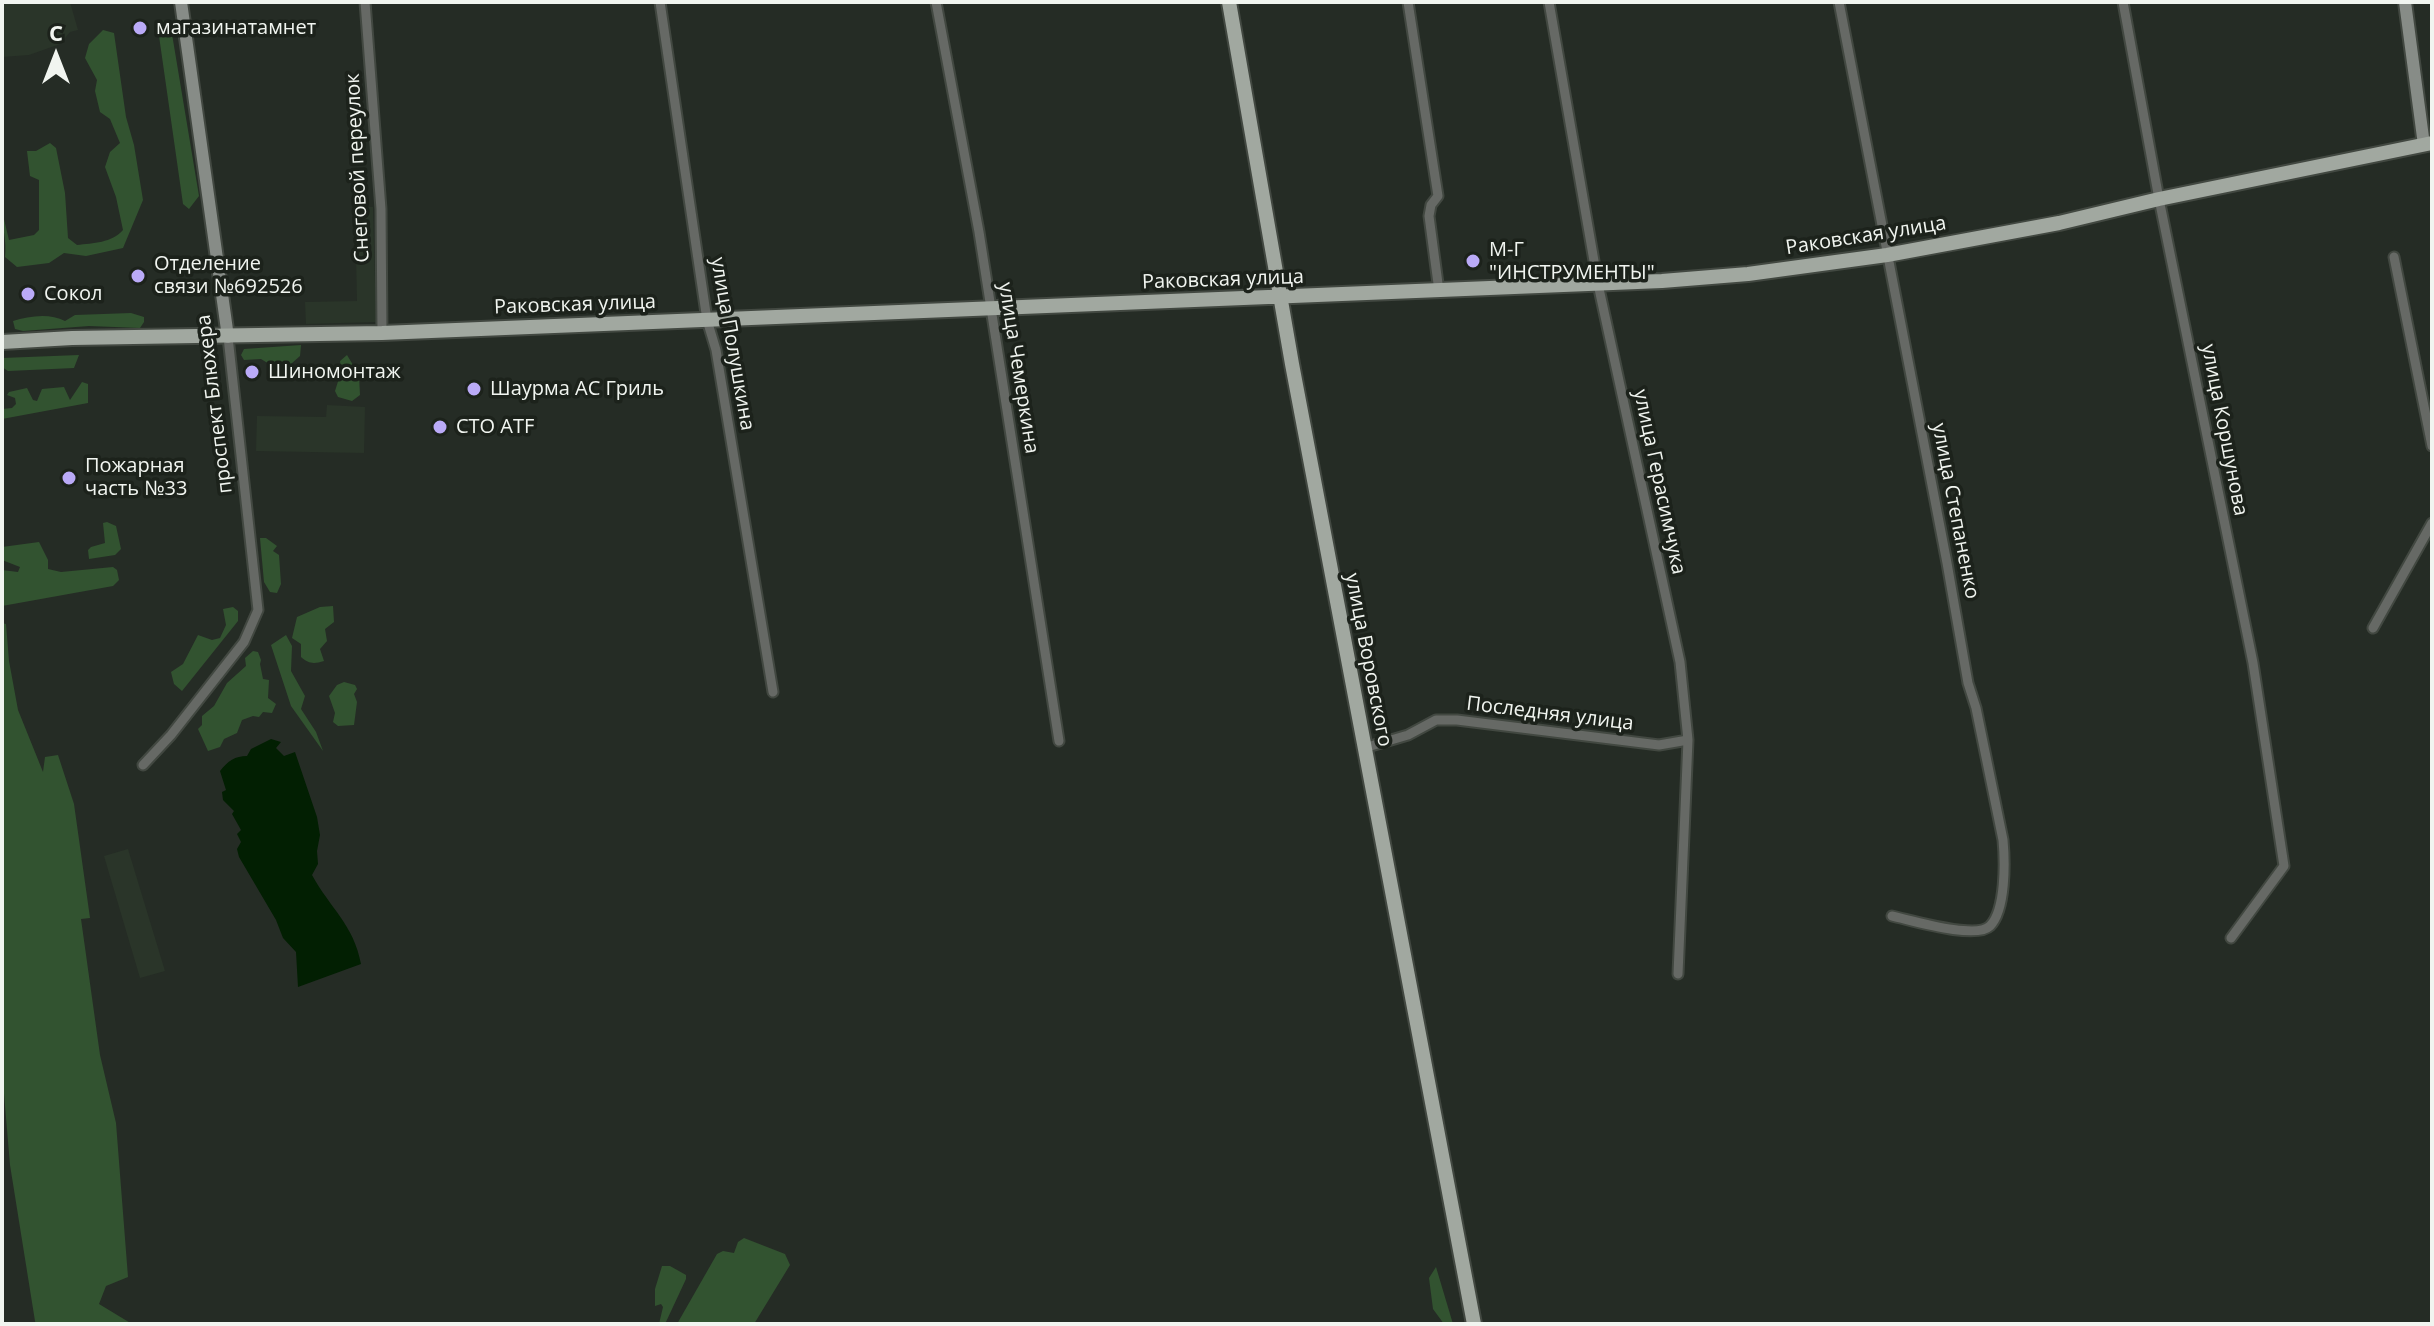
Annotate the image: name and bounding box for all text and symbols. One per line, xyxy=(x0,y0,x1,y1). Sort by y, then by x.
north arrow xyxy=(16,16,96,96)
place label: магазинатамнет xyxy=(156,16,316,40)
text: С xyxy=(49,17,63,47)
marker: магазинатамнет xyxy=(131,19,149,37)
street label: Снеговой переулок xyxy=(341,73,375,263)
street label: Раковская улица xyxy=(1784,211,1948,261)
place label: М-Г "ИНСТРУМЕНТЫ" xyxy=(1489,238,1655,285)
place label: Отделение связи №692526 xyxy=(154,252,303,299)
marker: М-Г "ИНСТРУМЕНТЫ" xyxy=(1464,252,1482,270)
street label: улица Полушкина xyxy=(705,255,759,433)
street label: Раковская улица xyxy=(1142,265,1304,295)
marker: Отделение связи №692526 xyxy=(129,267,147,285)
street label: улица Чемеркина xyxy=(993,281,1043,455)
place label: Сокол xyxy=(44,282,102,306)
marker: Сокол xyxy=(19,285,37,303)
street label: Раковская улица xyxy=(494,290,656,320)
street label: проспект Блюхера xyxy=(192,313,238,495)
street label: улица Коршунова xyxy=(2196,342,2252,518)
place label: Шиномонтаж xyxy=(268,360,401,384)
marker: Шиномонтаж xyxy=(243,363,261,381)
place label: Шаурма АС Гриль xyxy=(490,377,664,401)
marker: Шаурма АС Гриль xyxy=(465,380,483,398)
street label: улица Герасимчука xyxy=(1628,387,1690,577)
place label: СТО ATF xyxy=(456,415,534,439)
marker: СТО ATF xyxy=(431,418,449,436)
street label: улица Степаненко xyxy=(1926,421,1984,601)
place label: Пожарная часть №33 xyxy=(85,454,187,501)
marker: Пожарная часть №33 xyxy=(60,469,78,487)
street label: улица Воровского xyxy=(1339,571,1397,749)
street label: Последняя улица xyxy=(1465,692,1635,736)

